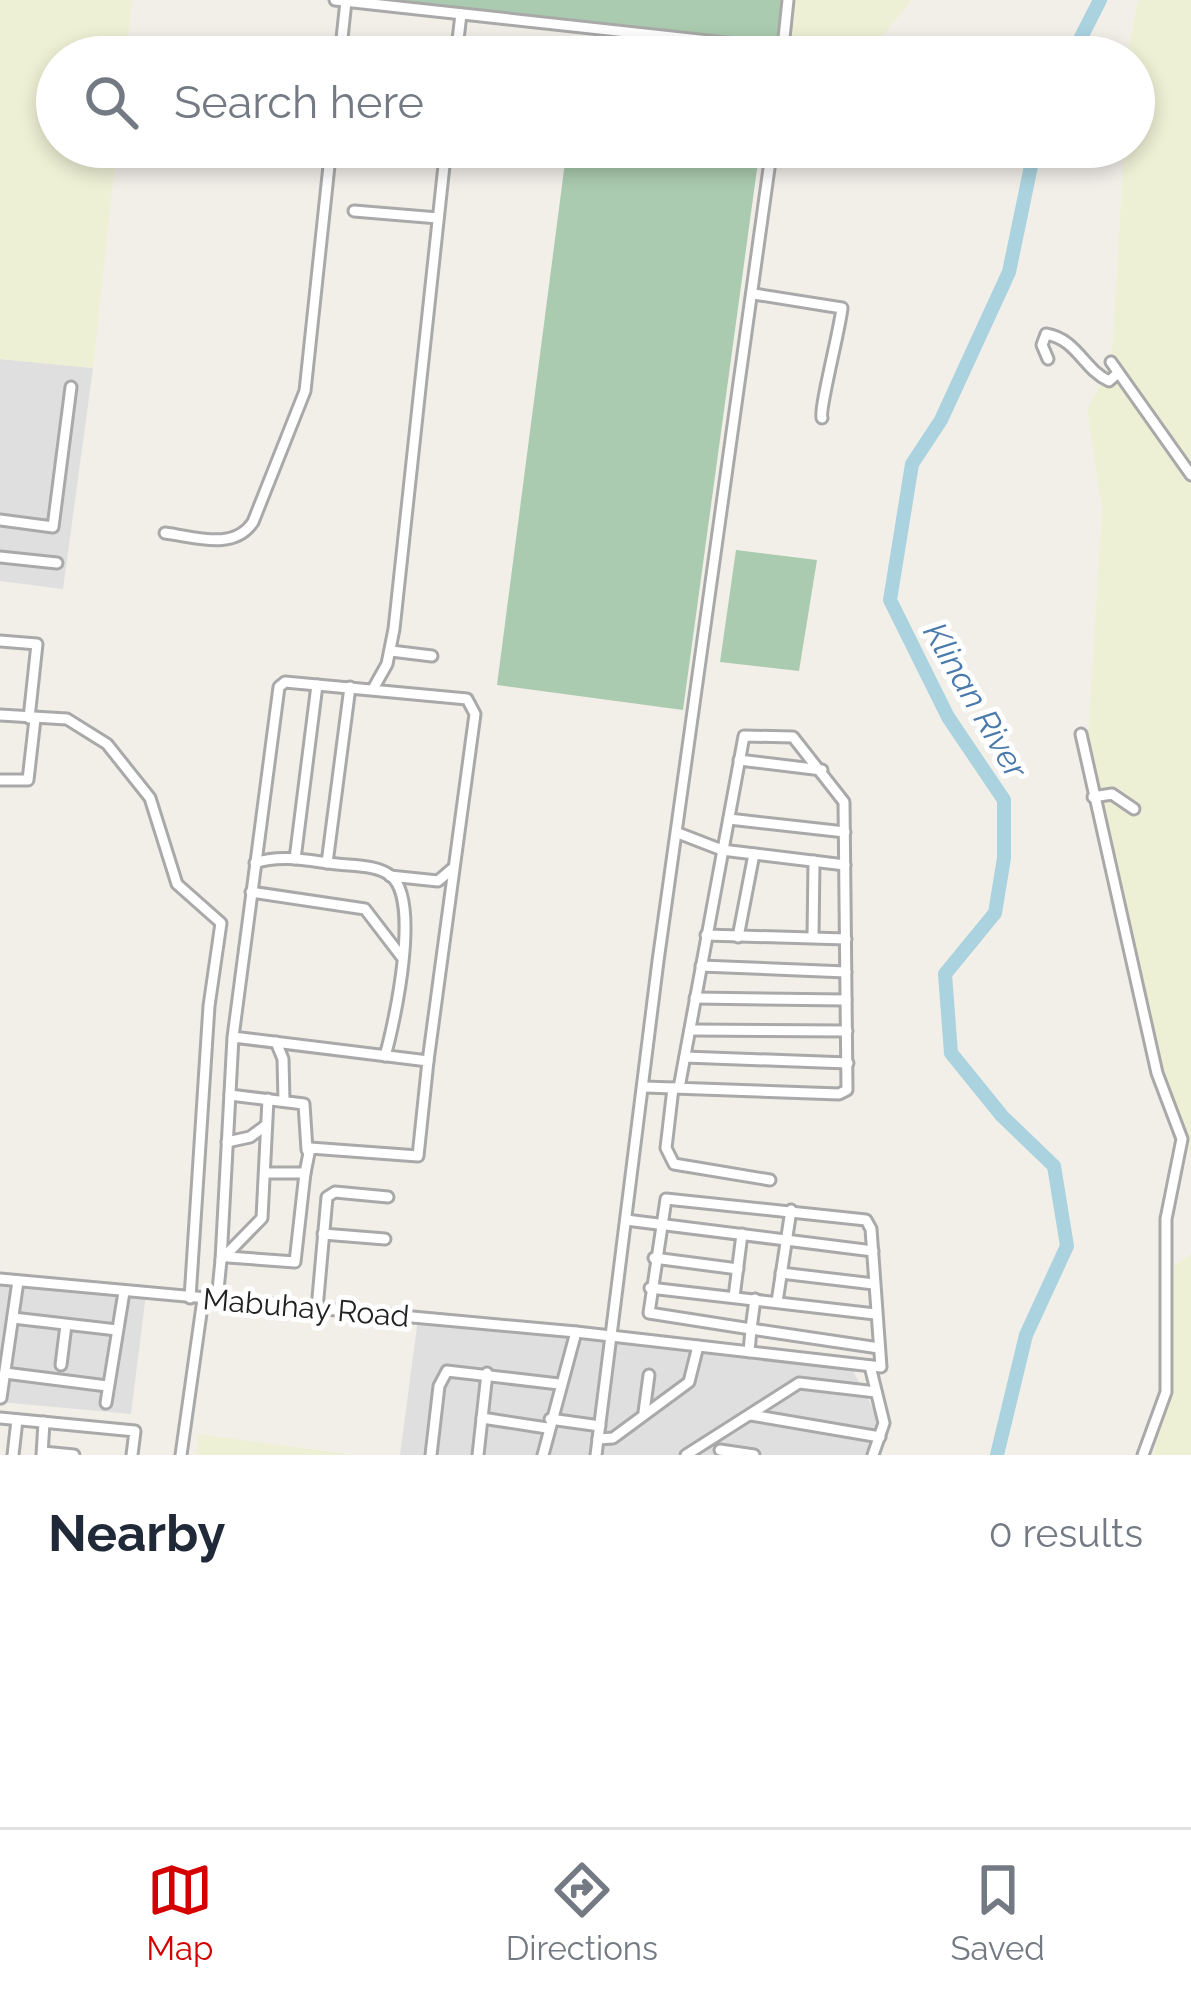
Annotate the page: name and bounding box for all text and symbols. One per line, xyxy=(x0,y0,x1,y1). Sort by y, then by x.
search box xyxy=(36,36,1155,168)
icon: search xyxy=(78,69,144,135)
text: Search here xyxy=(174,76,424,129)
water label: Klinan River xyxy=(915,615,1037,787)
street label: Mabuhay Road xyxy=(201,1281,411,1334)
text: Nearby xyxy=(48,1503,225,1563)
text: 0 results xyxy=(989,1510,1143,1556)
tab: Map xyxy=(146,1857,213,1968)
tab: Directions xyxy=(506,1857,658,1968)
tab: Saved xyxy=(950,1857,1045,1968)

